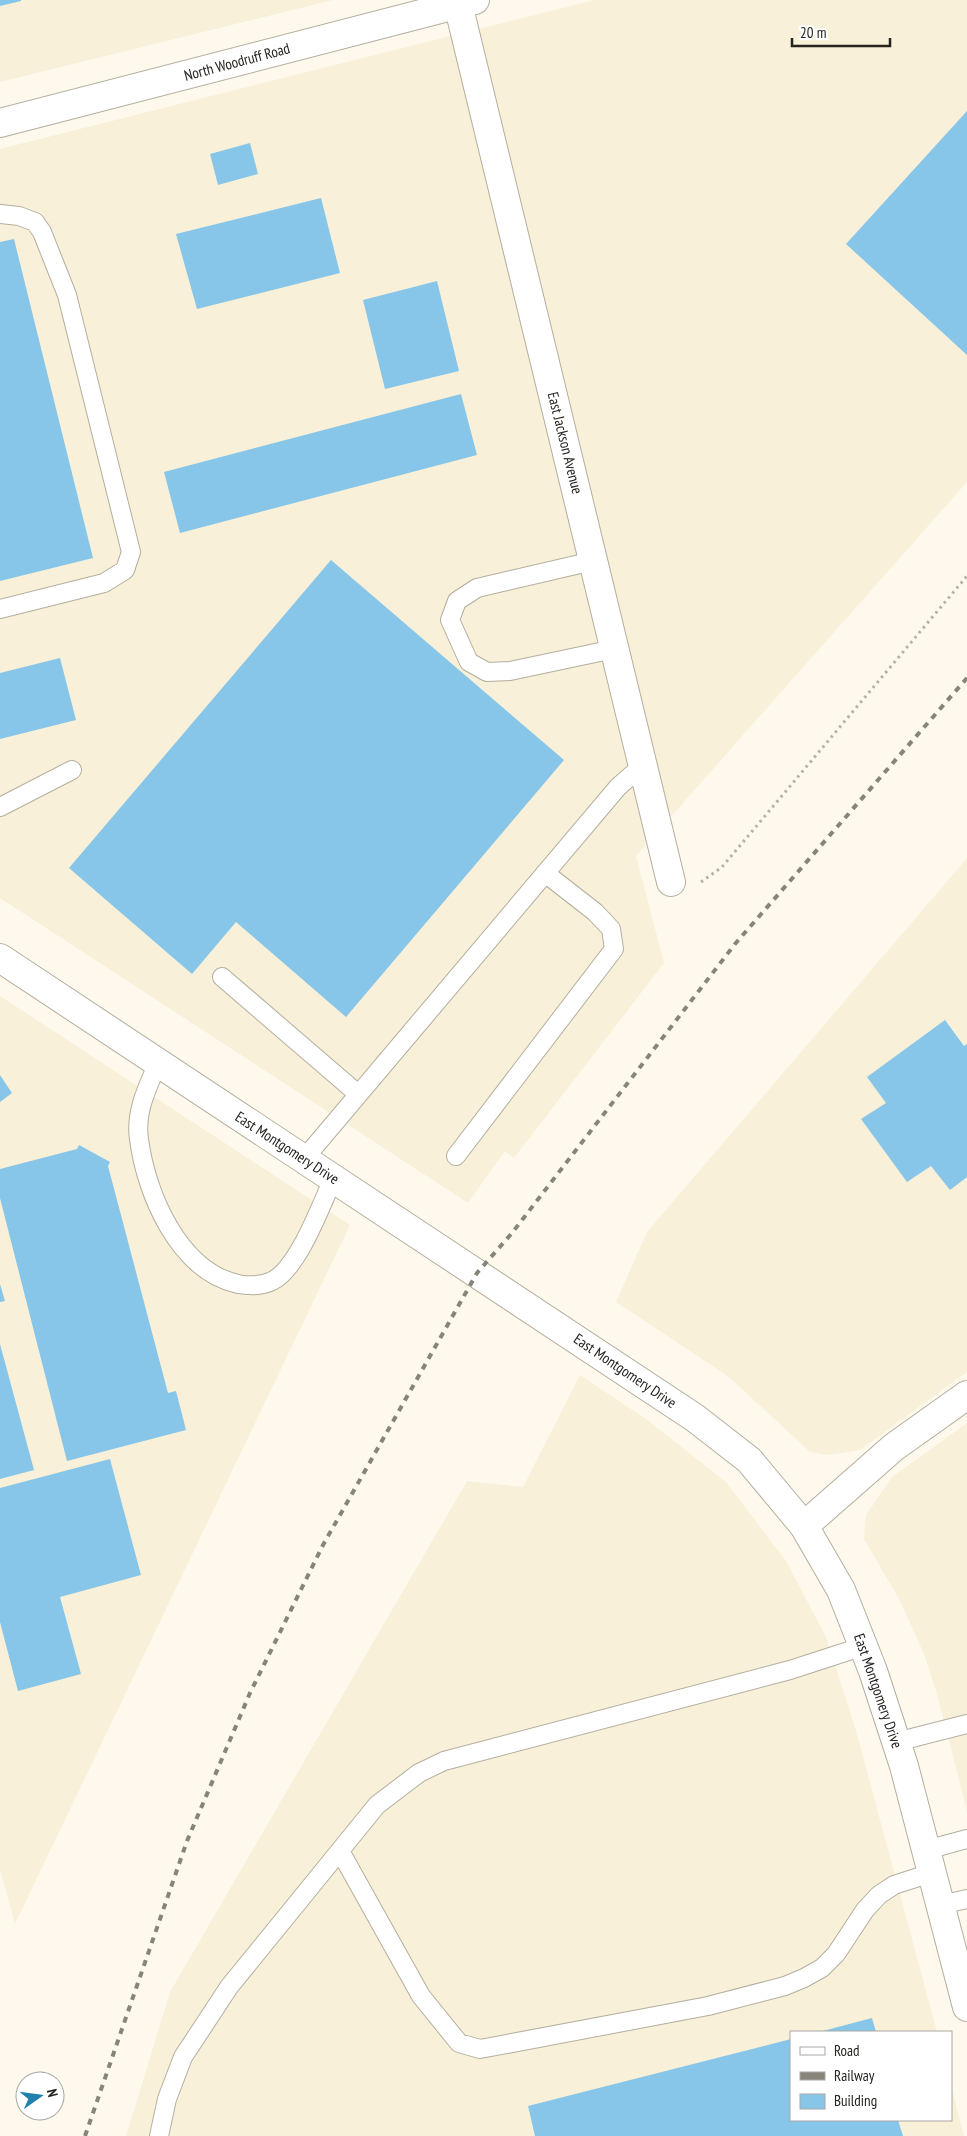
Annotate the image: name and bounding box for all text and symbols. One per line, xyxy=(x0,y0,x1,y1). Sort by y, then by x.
scale bar xyxy=(792,15,890,47)
text: 20 m xyxy=(800,23,826,42)
street label: North Woodruff Road xyxy=(182,38,292,85)
street label: East Jackson Avenue xyxy=(544,390,587,496)
street label: East Montgomery Drive xyxy=(232,1107,343,1188)
street label: East Montgomery Drive xyxy=(570,1329,680,1412)
street label: East Montgomery Drive xyxy=(850,1631,907,1751)
legend xyxy=(790,2031,952,2121)
text: Road xyxy=(834,2041,860,2060)
text: Railway xyxy=(834,2066,875,2085)
north arrow xyxy=(15,2071,65,2121)
text: N xyxy=(43,2087,62,2099)
text: Building xyxy=(834,2091,877,2110)

